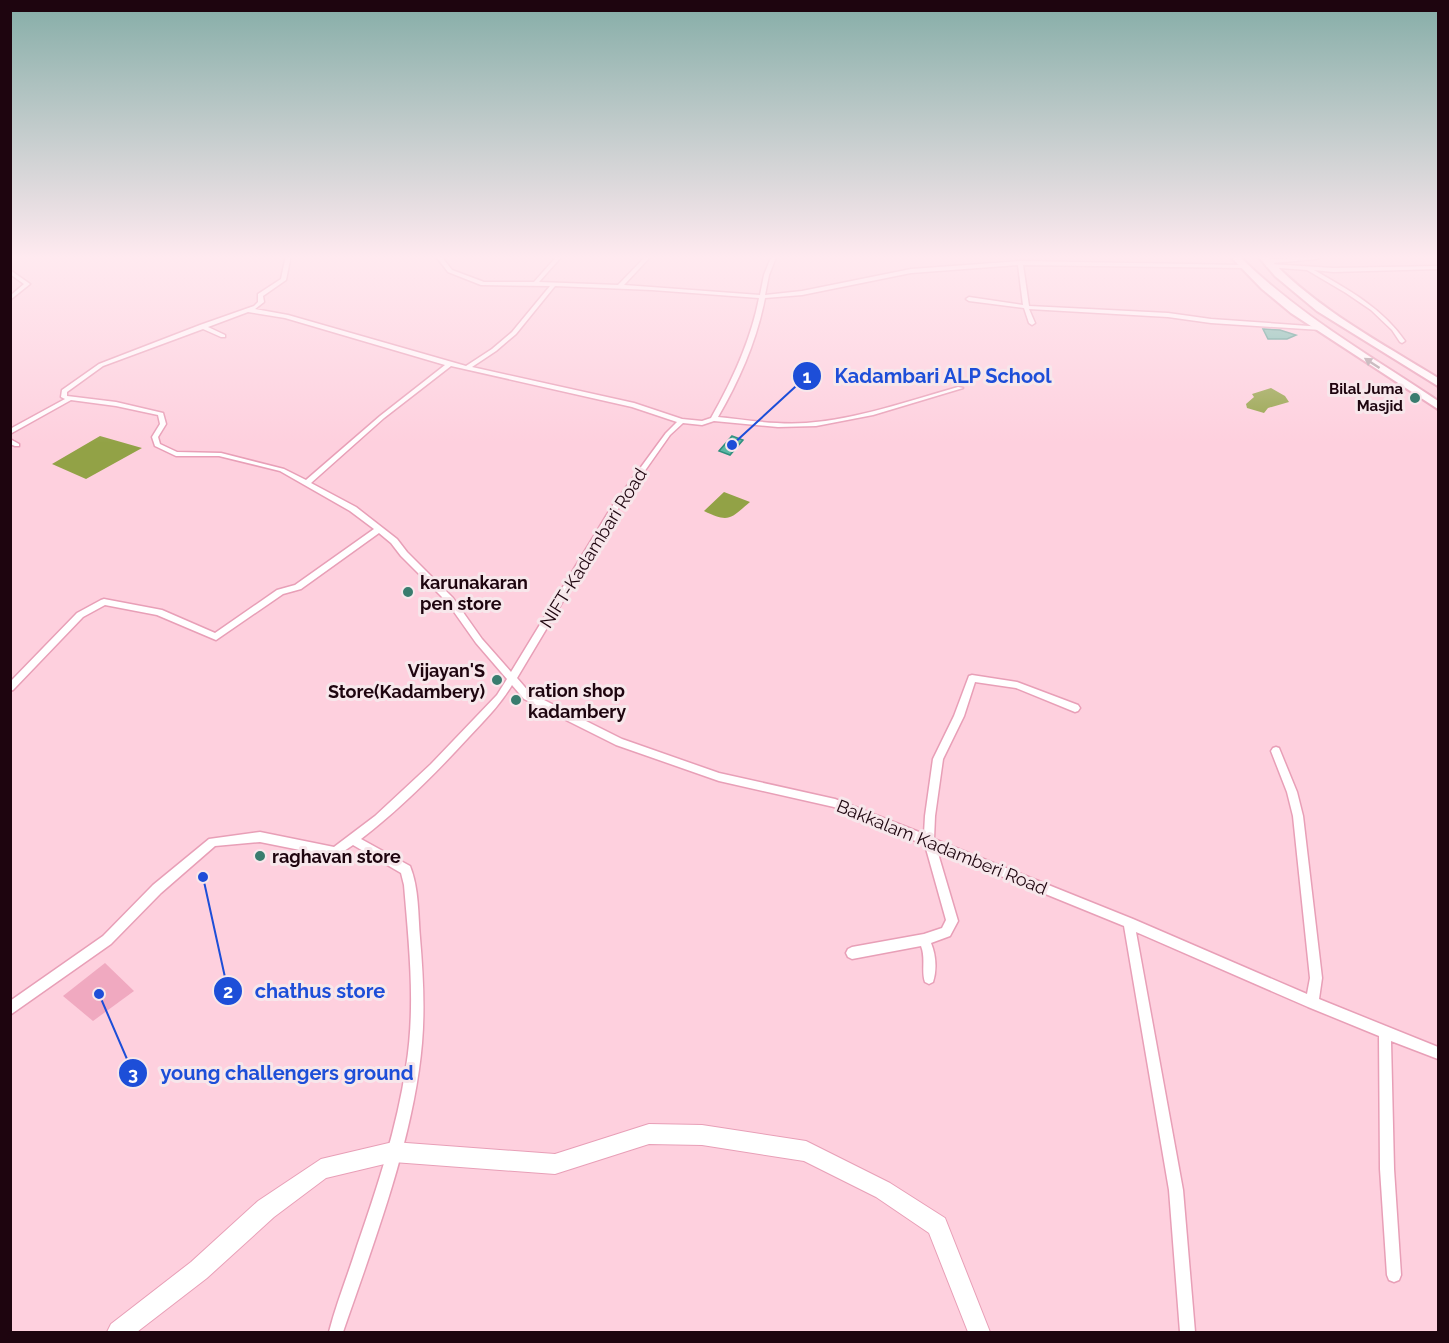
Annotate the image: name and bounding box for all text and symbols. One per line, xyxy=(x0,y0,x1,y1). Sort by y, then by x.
callout: Kadambari ALP School xyxy=(792,357,1065,395)
one-way arrow xyxy=(1364,357,1380,368)
text: Kadambari ALP School xyxy=(834,364,1052,388)
text: 1 xyxy=(803,366,812,387)
place label: Bilal Juma Masjid xyxy=(1329,380,1403,415)
marker: Bilal Juma Masjid xyxy=(1408,391,1422,405)
street label: NIFT-Kadambari Road xyxy=(535,464,651,632)
place label: karunakaran pen store xyxy=(420,572,528,614)
marker: karunakaran pen store xyxy=(401,585,415,599)
place label: Vijayan'S Store(Kadambery) xyxy=(328,660,485,702)
marker: Vijayan'S Store(Kadambery) xyxy=(490,673,504,687)
place label: ration shop kadambery xyxy=(528,680,626,722)
marker: ration shop kadambery xyxy=(509,693,523,707)
street label: Bakkalam Kadamberi Road xyxy=(834,795,1050,899)
place label: raghavan store xyxy=(272,846,401,867)
marker: raghavan store xyxy=(253,849,267,863)
callout: chathus store xyxy=(213,972,398,1010)
text: chathus store xyxy=(255,979,385,1003)
text: 2 xyxy=(223,981,233,1002)
callout: young challengers ground xyxy=(118,1054,425,1092)
text: young challengers ground xyxy=(160,1061,414,1085)
text: 3 xyxy=(128,1063,138,1084)

